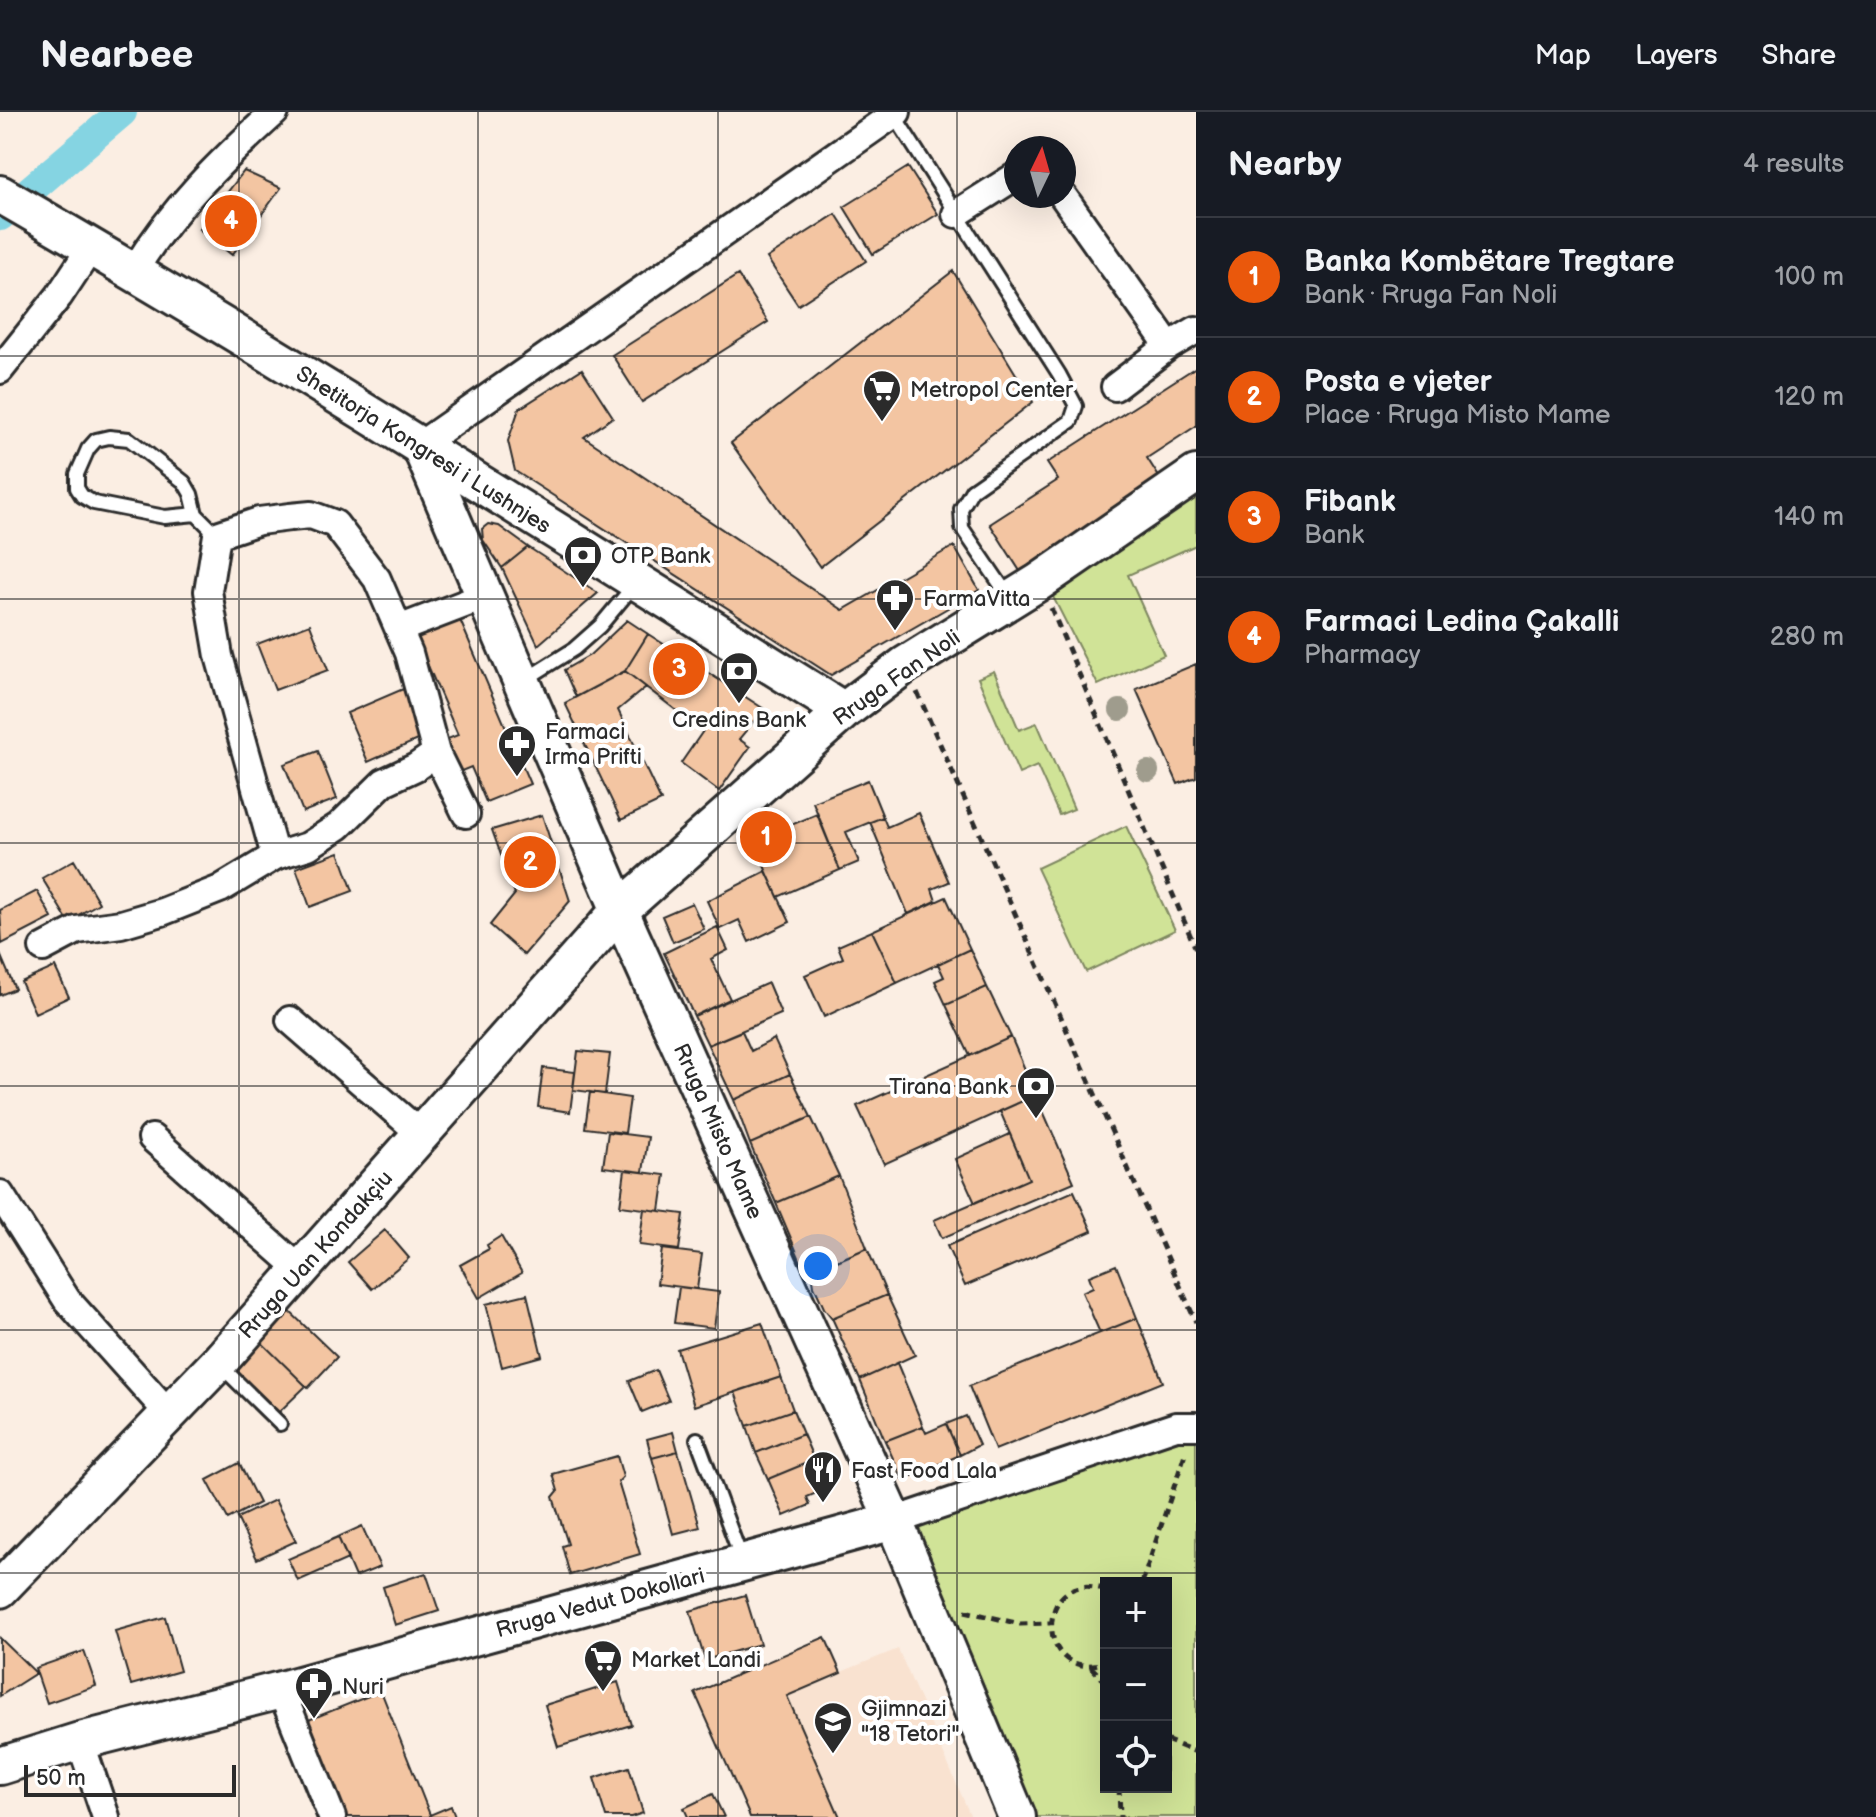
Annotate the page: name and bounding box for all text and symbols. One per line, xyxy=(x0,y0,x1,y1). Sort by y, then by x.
text: Nearbee xyxy=(40,33,193,78)
text: Map xyxy=(1535,39,1591,72)
text: Layers xyxy=(1635,39,1718,72)
text: Share xyxy=(1762,39,1836,72)
north arrow xyxy=(1004,136,1076,208)
text: Nearby xyxy=(1228,144,1342,185)
text: 4 results xyxy=(1743,149,1844,180)
pin: 4 xyxy=(205,191,257,251)
text: Banka Kombëtare Tregtare xyxy=(1304,244,1675,280)
text: 1 xyxy=(1249,262,1259,293)
text: 100 m xyxy=(1775,262,1844,293)
text: Bank · Rruga Fan Noli xyxy=(1304,280,1557,311)
street label: Shetitorja Kongresi i Lushnjes xyxy=(291,361,556,540)
text: Posta e vjeter xyxy=(1304,364,1492,400)
supermarket icon: Metropol Center xyxy=(861,368,903,423)
place label: Metropol Center xyxy=(910,377,1074,404)
text: 2 xyxy=(1246,382,1262,413)
text: 120 m xyxy=(1775,382,1844,413)
text: Place · Rruga Misto Mame xyxy=(1304,400,1611,431)
text: Fibank xyxy=(1304,484,1396,520)
text: 3 xyxy=(1246,502,1262,533)
text: 140 m xyxy=(1774,502,1844,533)
text: Bank xyxy=(1304,520,1364,551)
bank icon: OTP Bank xyxy=(562,534,604,589)
place label: OTP Bank xyxy=(611,543,711,570)
pharmacy icon: FarmaVitta xyxy=(874,577,916,632)
place label: FarmaVitta xyxy=(923,586,1031,613)
text: Farmaci Ledina Çakalli xyxy=(1304,604,1619,640)
text: 4 xyxy=(1246,622,1262,653)
text: 280 m xyxy=(1770,622,1844,653)
street label: Rruga Fan Noli xyxy=(828,624,966,732)
pin: 3 xyxy=(653,639,705,699)
text: Pharmacy xyxy=(1304,640,1420,671)
bank icon: Credins Bank xyxy=(718,650,760,705)
place label: Credins Bank xyxy=(672,707,806,734)
place label: Farmaci Irma Prifti xyxy=(545,719,642,771)
pharmacy icon: Farmaci Irma Prifti xyxy=(496,723,538,778)
pin: 1 xyxy=(740,807,792,867)
pin: 2 xyxy=(504,832,556,892)
street label: Rruga Misto Mame xyxy=(667,1040,768,1224)
bank icon: Tirana Bank xyxy=(1015,1065,1057,1120)
place label: Tirana Bank xyxy=(889,1074,1008,1101)
street label: Rruga Uan Kondakçiu xyxy=(233,1165,399,1345)
your location xyxy=(798,1246,838,1286)
restaurant icon: Fast Food Lala xyxy=(802,1449,844,1504)
place label: Fast Food Lala xyxy=(851,1458,997,1485)
street label: Rruga Vedut Dokollari xyxy=(493,1563,708,1644)
map controls xyxy=(1100,1577,1172,1793)
button: + xyxy=(1100,1577,1172,1649)
supermarket icon: Market Landi xyxy=(582,1638,624,1693)
place label: Market Landi xyxy=(631,1647,761,1674)
button: − xyxy=(1100,1649,1172,1721)
pharmacy icon: Nuri xyxy=(293,1665,335,1720)
place label: Nuri xyxy=(342,1674,384,1701)
place label: Gjimnazi "18 Tetori" xyxy=(861,1696,960,1748)
school or university icon: Gjimnazi "18 Tetori" xyxy=(812,1700,854,1755)
button: locate xyxy=(1100,1721,1172,1793)
scale bar xyxy=(24,1761,236,1797)
text: 50 m xyxy=(36,1765,86,1792)

